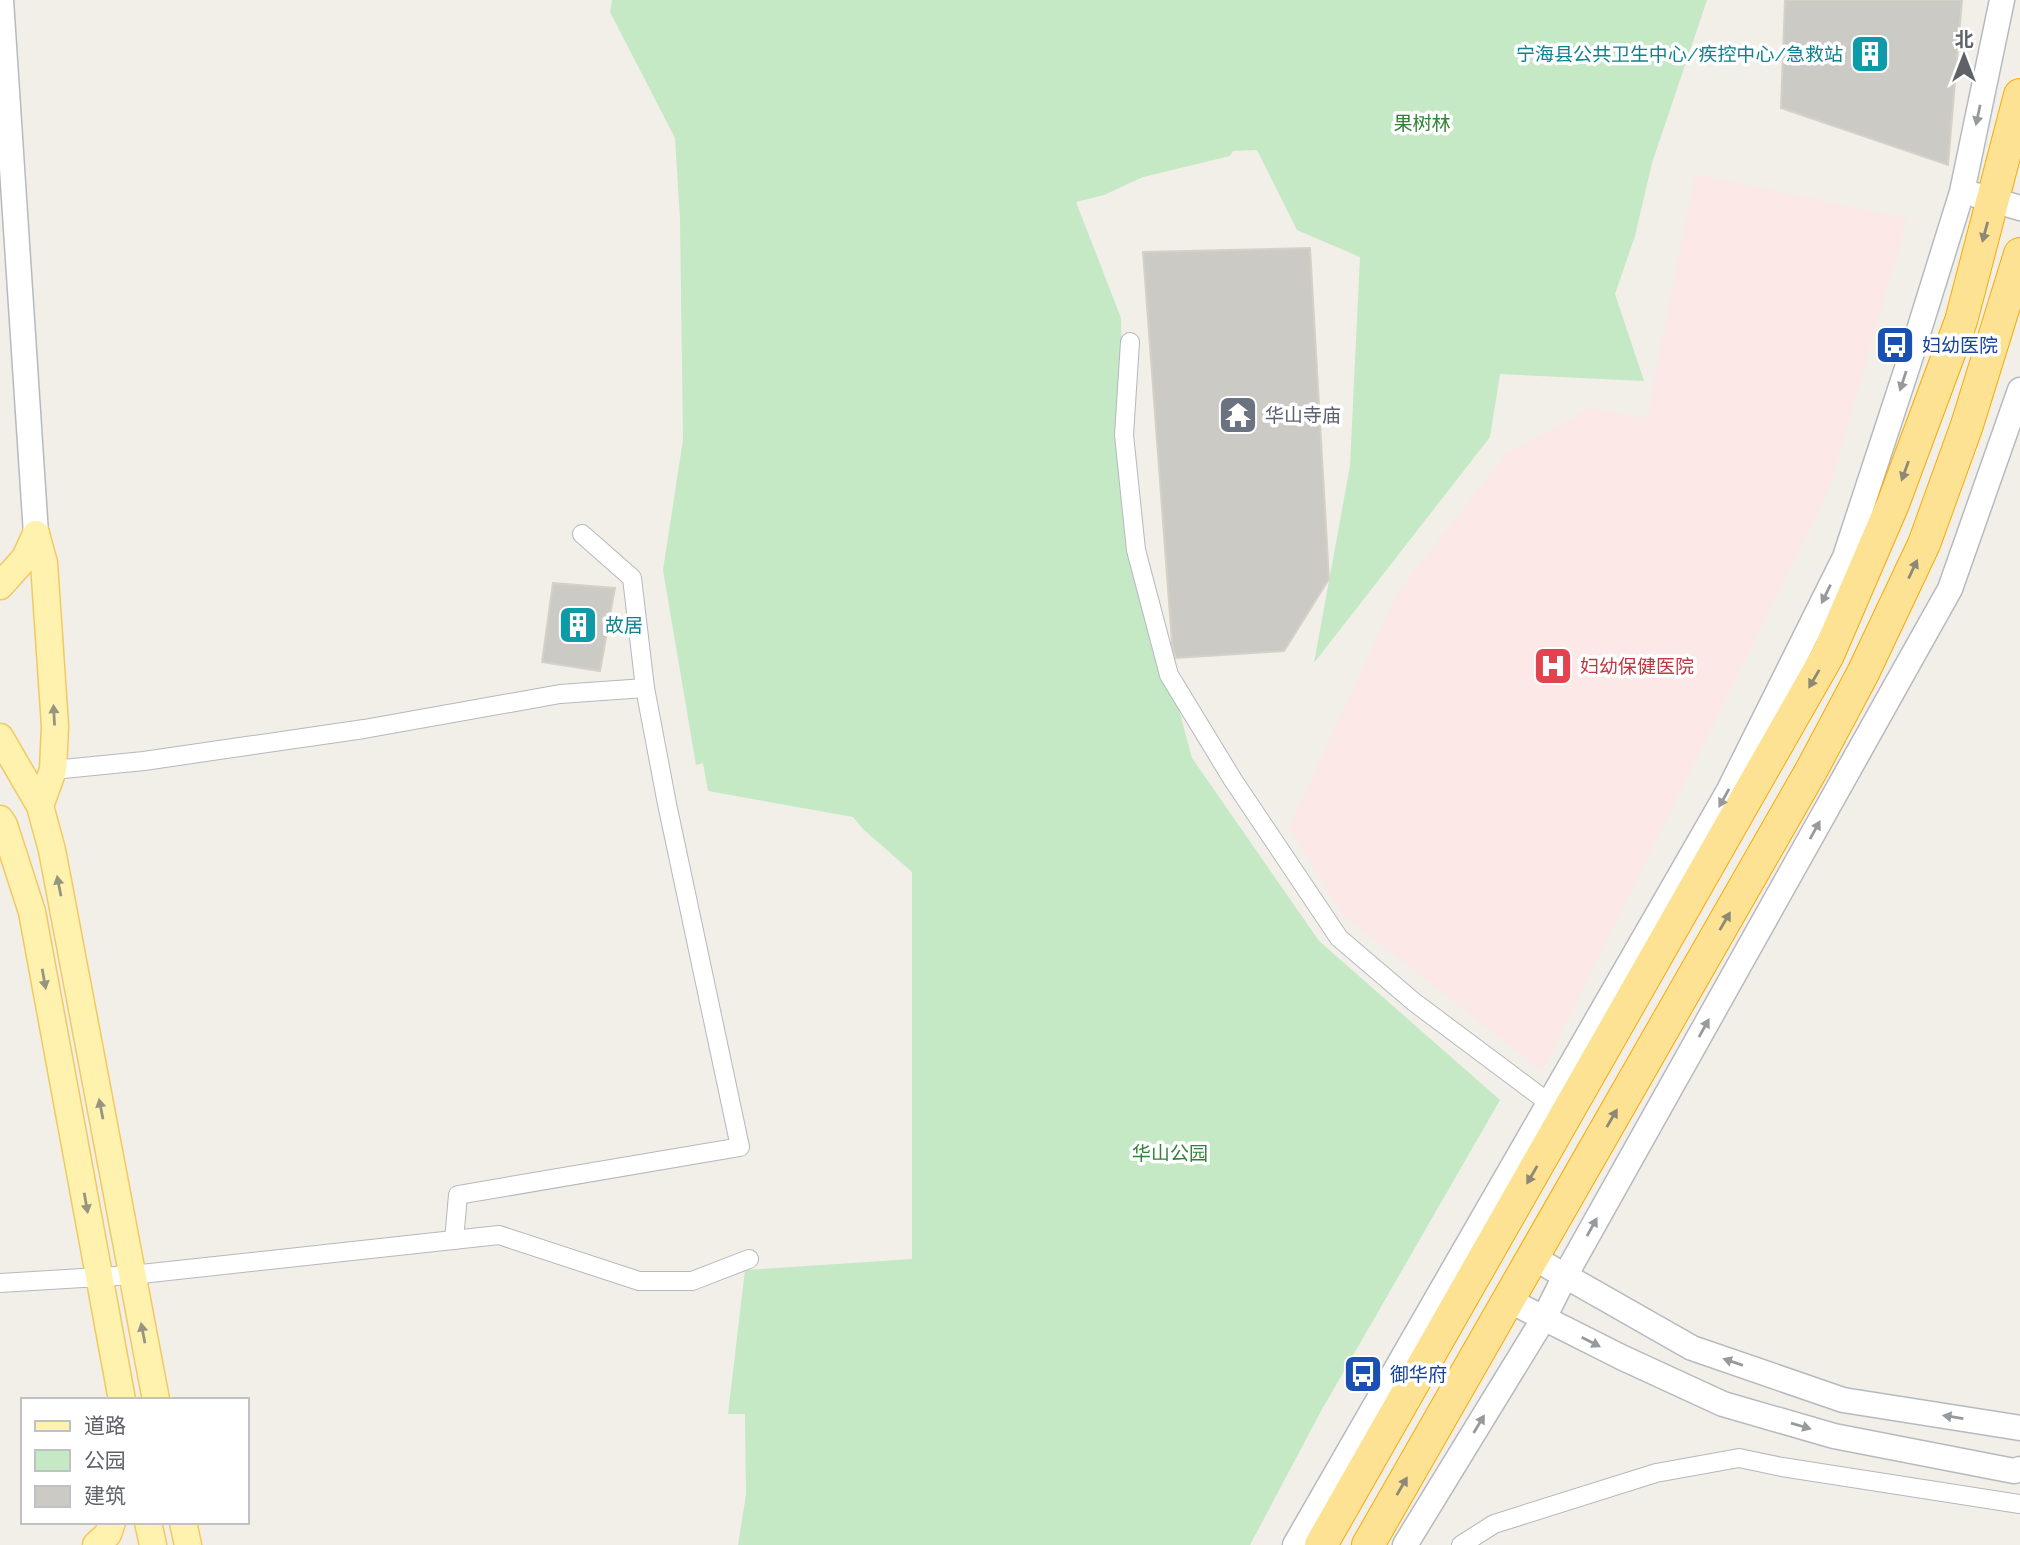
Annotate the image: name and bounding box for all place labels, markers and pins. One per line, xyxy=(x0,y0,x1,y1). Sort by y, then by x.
building icon: 宁海县公共卫生中心/疾控中心/急救站 xyxy=(1849,33,1891,75)
place label: 宁海县公共卫生中心/疾控中心/急救站 xyxy=(1516,43,1843,65)
bus stop icon: 妇幼医院 xyxy=(1874,324,1916,366)
place label: 妇幼医院 xyxy=(1922,334,1998,356)
temple icon: 华山寺庙 xyxy=(1217,394,1259,436)
place label: 华山寺庙 xyxy=(1265,404,1341,426)
building icon: 故居 xyxy=(557,604,599,646)
place label: 故居 xyxy=(605,614,643,636)
hospital icon: 妇幼保健医院 xyxy=(1532,645,1574,687)
place label: 妇幼保健医院 xyxy=(1580,655,1694,677)
bus stop icon: 御华府 xyxy=(1342,1353,1384,1395)
place label: 御华府 xyxy=(1390,1363,1447,1385)

